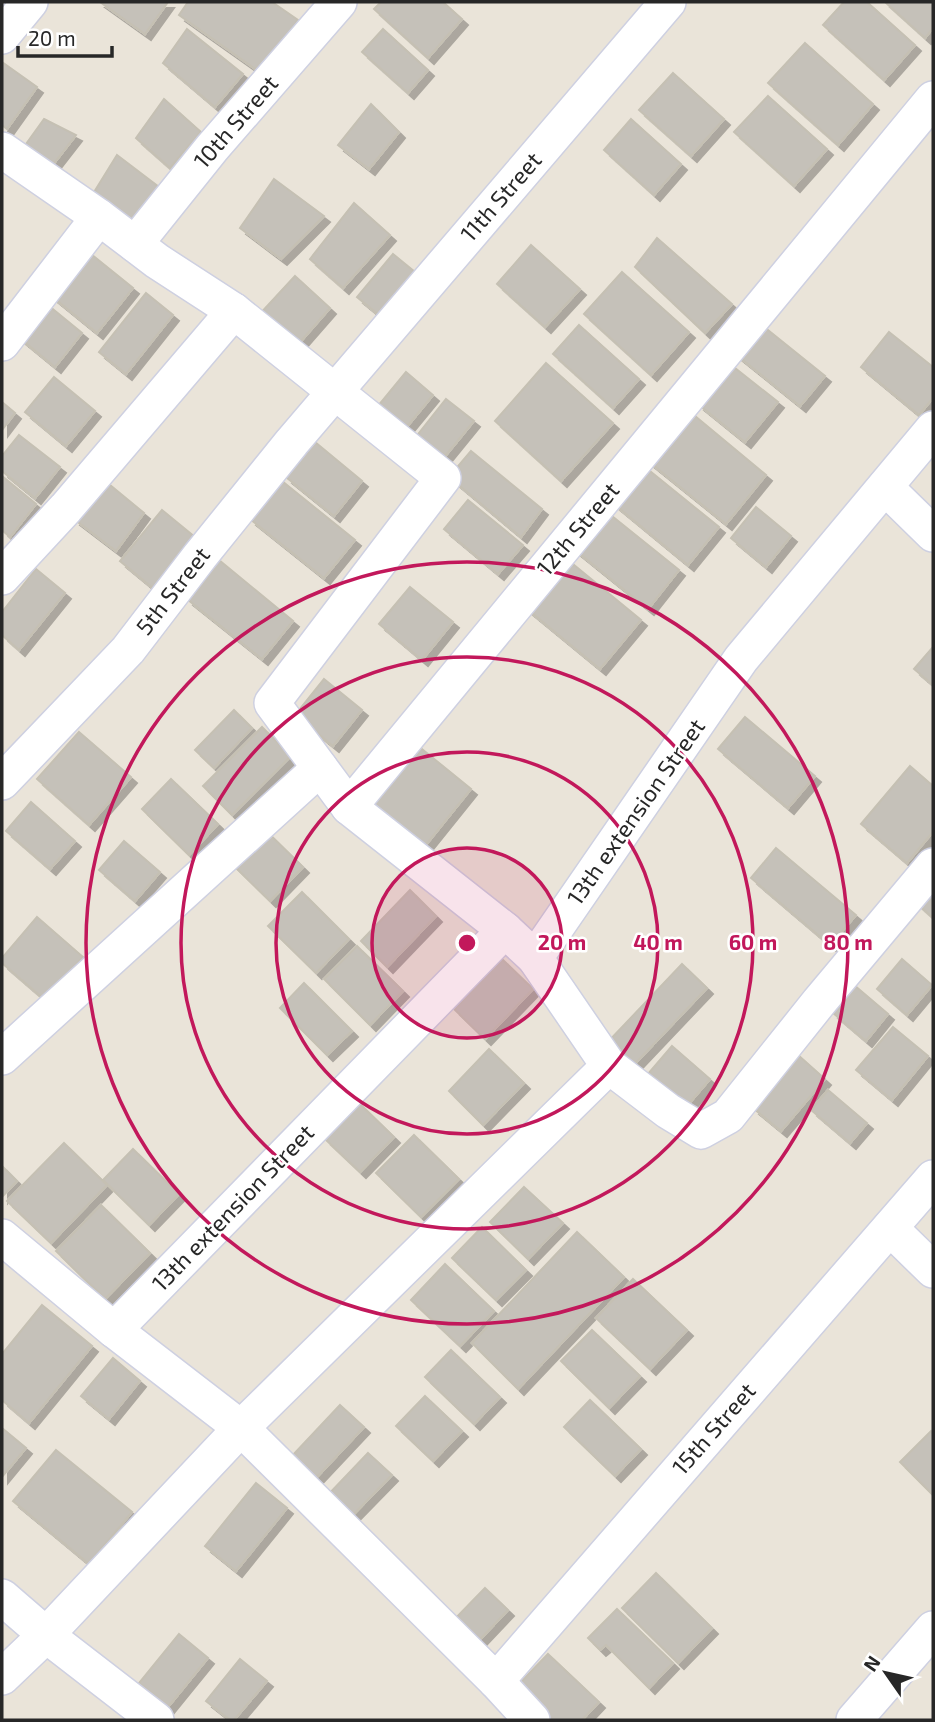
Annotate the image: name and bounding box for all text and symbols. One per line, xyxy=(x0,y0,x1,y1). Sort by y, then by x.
scale bar xyxy=(18,14,112,58)
text: 20 m xyxy=(28,25,76,50)
street label: 10th Street xyxy=(187,69,283,174)
street label: 11th Street xyxy=(454,146,547,247)
street label: 12th Street xyxy=(530,476,625,581)
street label: 5th Street xyxy=(129,541,215,640)
street label: 13th extension Street xyxy=(560,713,710,910)
text: 20 m xyxy=(538,929,586,954)
text: 40 m xyxy=(633,929,683,954)
text: 60 m xyxy=(729,929,777,954)
text: 80 m xyxy=(823,929,873,954)
centre of rings xyxy=(455,931,479,955)
street label: 13th extension Street xyxy=(145,1118,319,1297)
street label: 15th Street xyxy=(666,1376,761,1480)
north arrow xyxy=(851,1638,921,1708)
text: N xyxy=(858,1651,885,1675)

